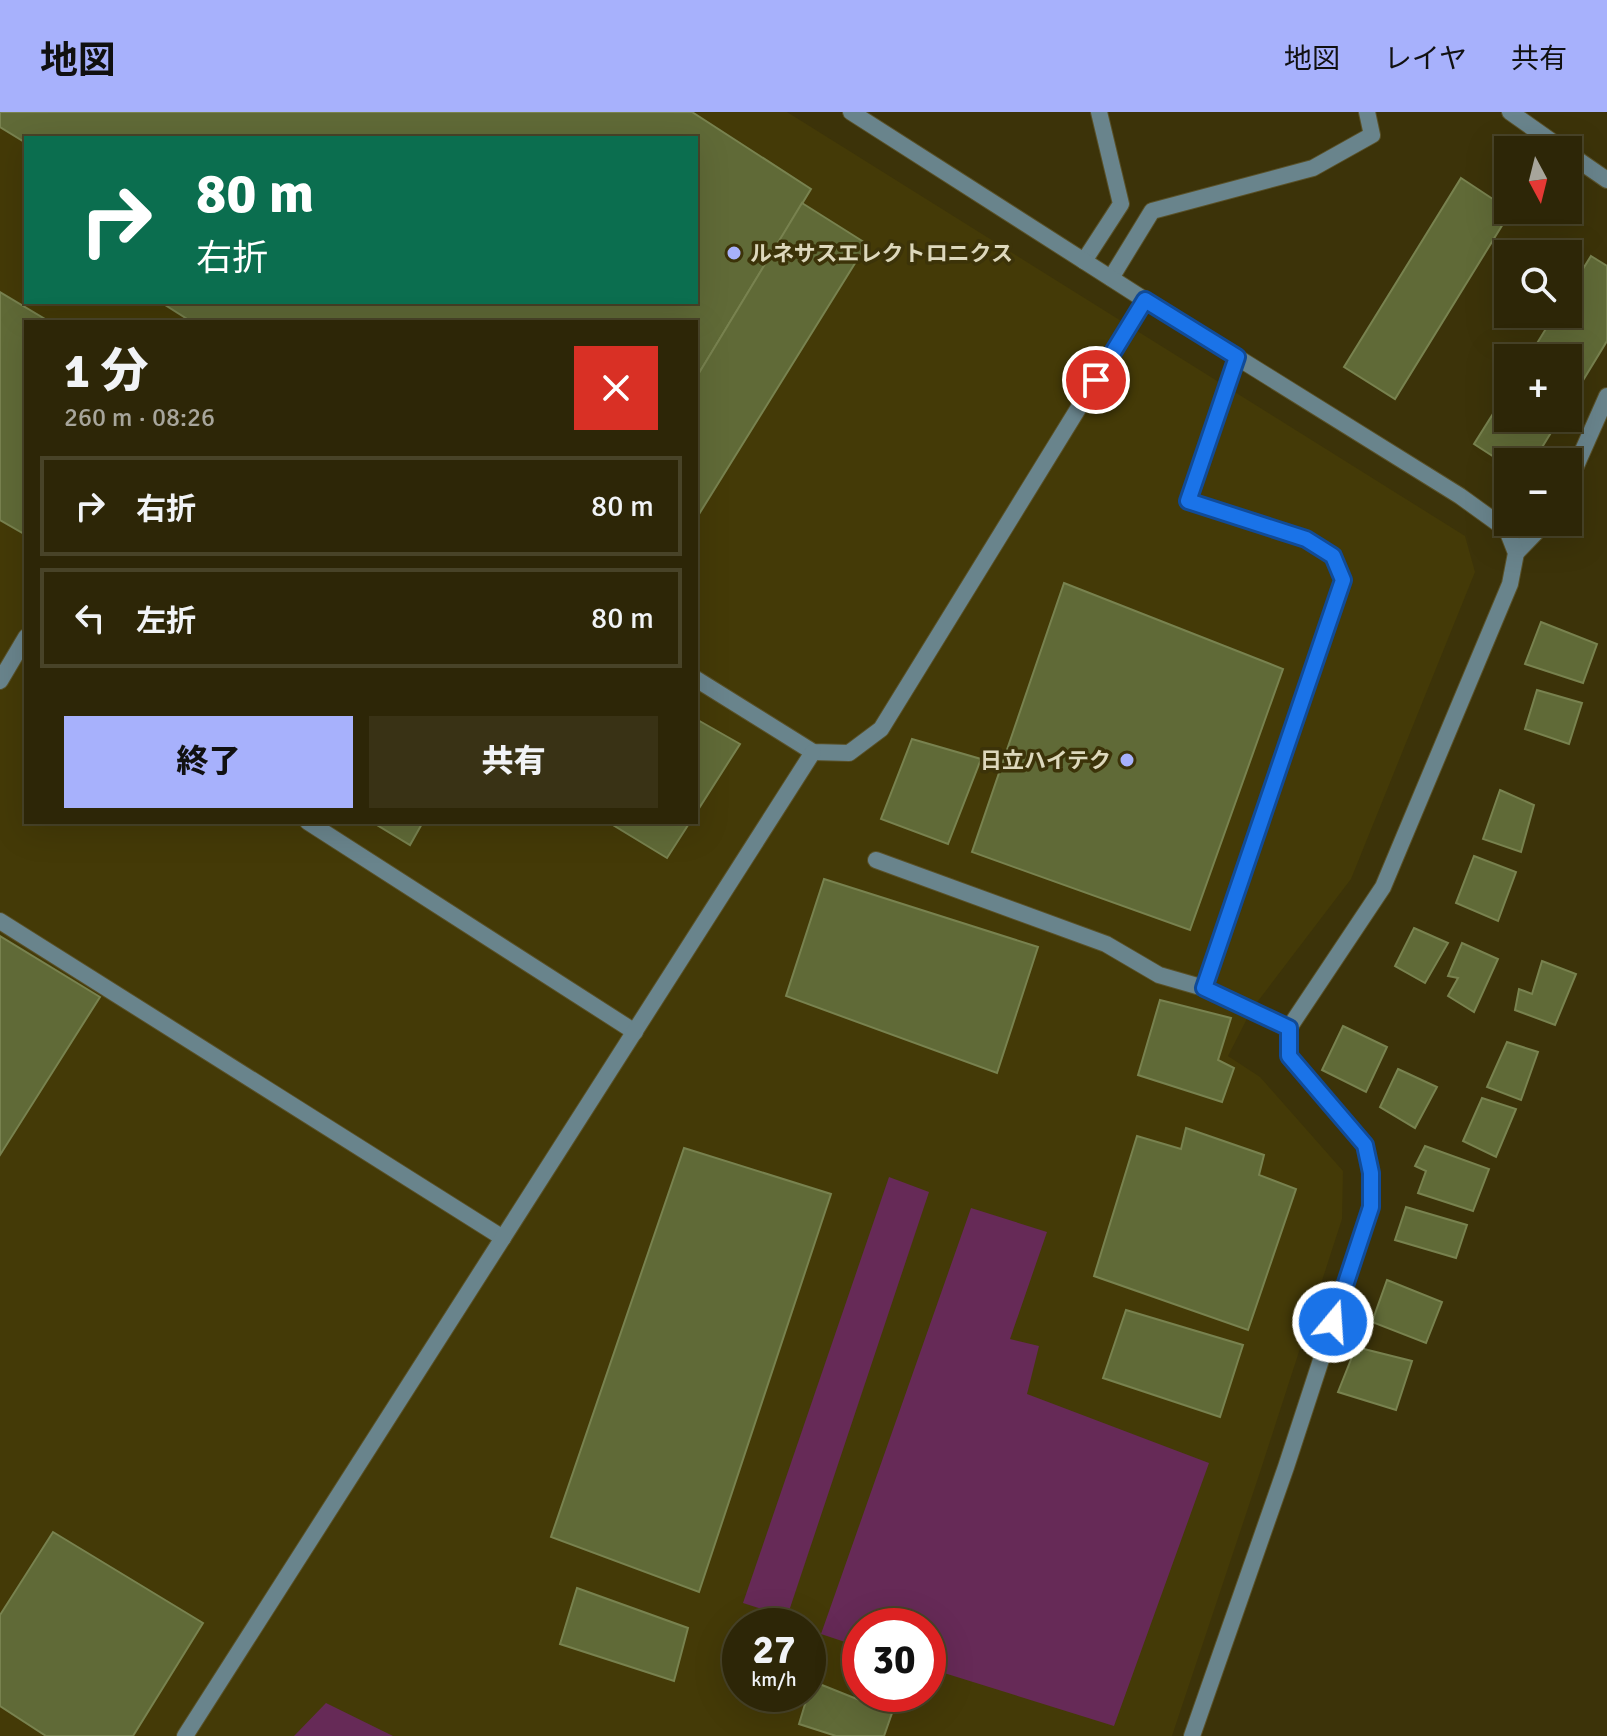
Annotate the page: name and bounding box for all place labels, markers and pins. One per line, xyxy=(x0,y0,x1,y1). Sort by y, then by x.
place label: ルネサスエレクトロニクス xyxy=(750,240,1013,267)
marker: ルネサスエレクトロニクス xyxy=(725,244,743,262)
pin xyxy=(1062,346,1130,414)
place label: 日立ハイテク xyxy=(980,747,1111,774)
marker: 日立ハイテク xyxy=(1118,751,1136,769)

